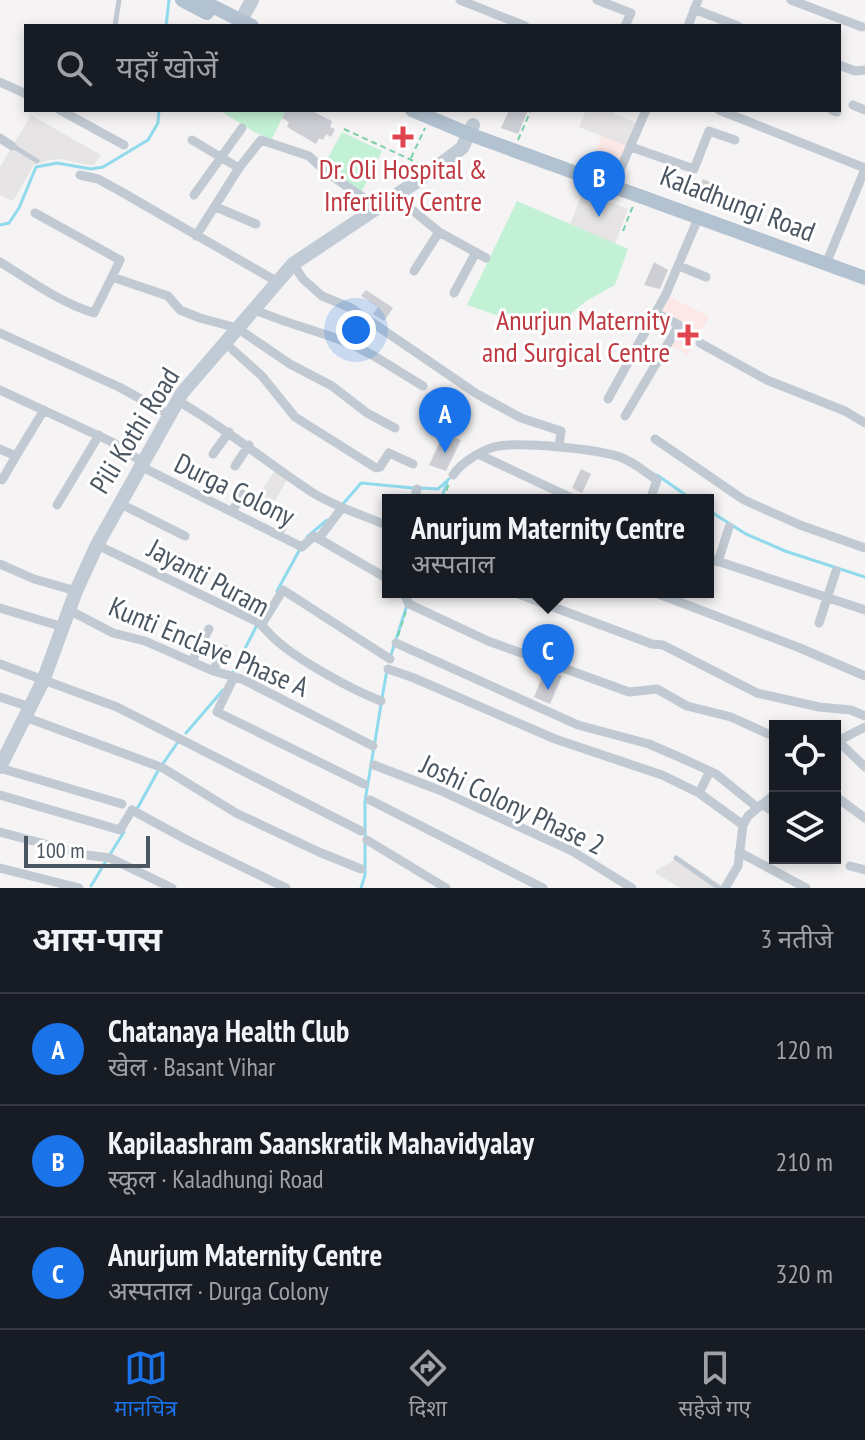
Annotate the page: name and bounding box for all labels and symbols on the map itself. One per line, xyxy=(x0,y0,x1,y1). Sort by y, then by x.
marker: Dr. Oli Hospital & Infertility Centre xyxy=(392,126,414,148)
place label: Dr. Oli Hospital & Infertility Centre xyxy=(319,150,487,219)
pin: B xyxy=(573,151,625,217)
street label: Kaladhungi Road xyxy=(655,157,821,249)
place label: Anurjun Maternity and Surgical Centre xyxy=(482,301,670,370)
your location xyxy=(336,310,376,350)
marker: Anurjun Maternity and Surgical Centre xyxy=(677,324,699,346)
street label: Pili Kothi Road xyxy=(81,360,187,500)
pin: A xyxy=(419,387,471,453)
street label: Durga Colony xyxy=(169,444,302,534)
street label: Jayanti Puram xyxy=(141,529,276,625)
street label: Kunti Enclave Phase A xyxy=(104,587,315,705)
pin: C xyxy=(522,624,574,690)
street label: Joshi Colony Phase 2 xyxy=(414,745,611,863)
scale bar xyxy=(24,832,150,868)

